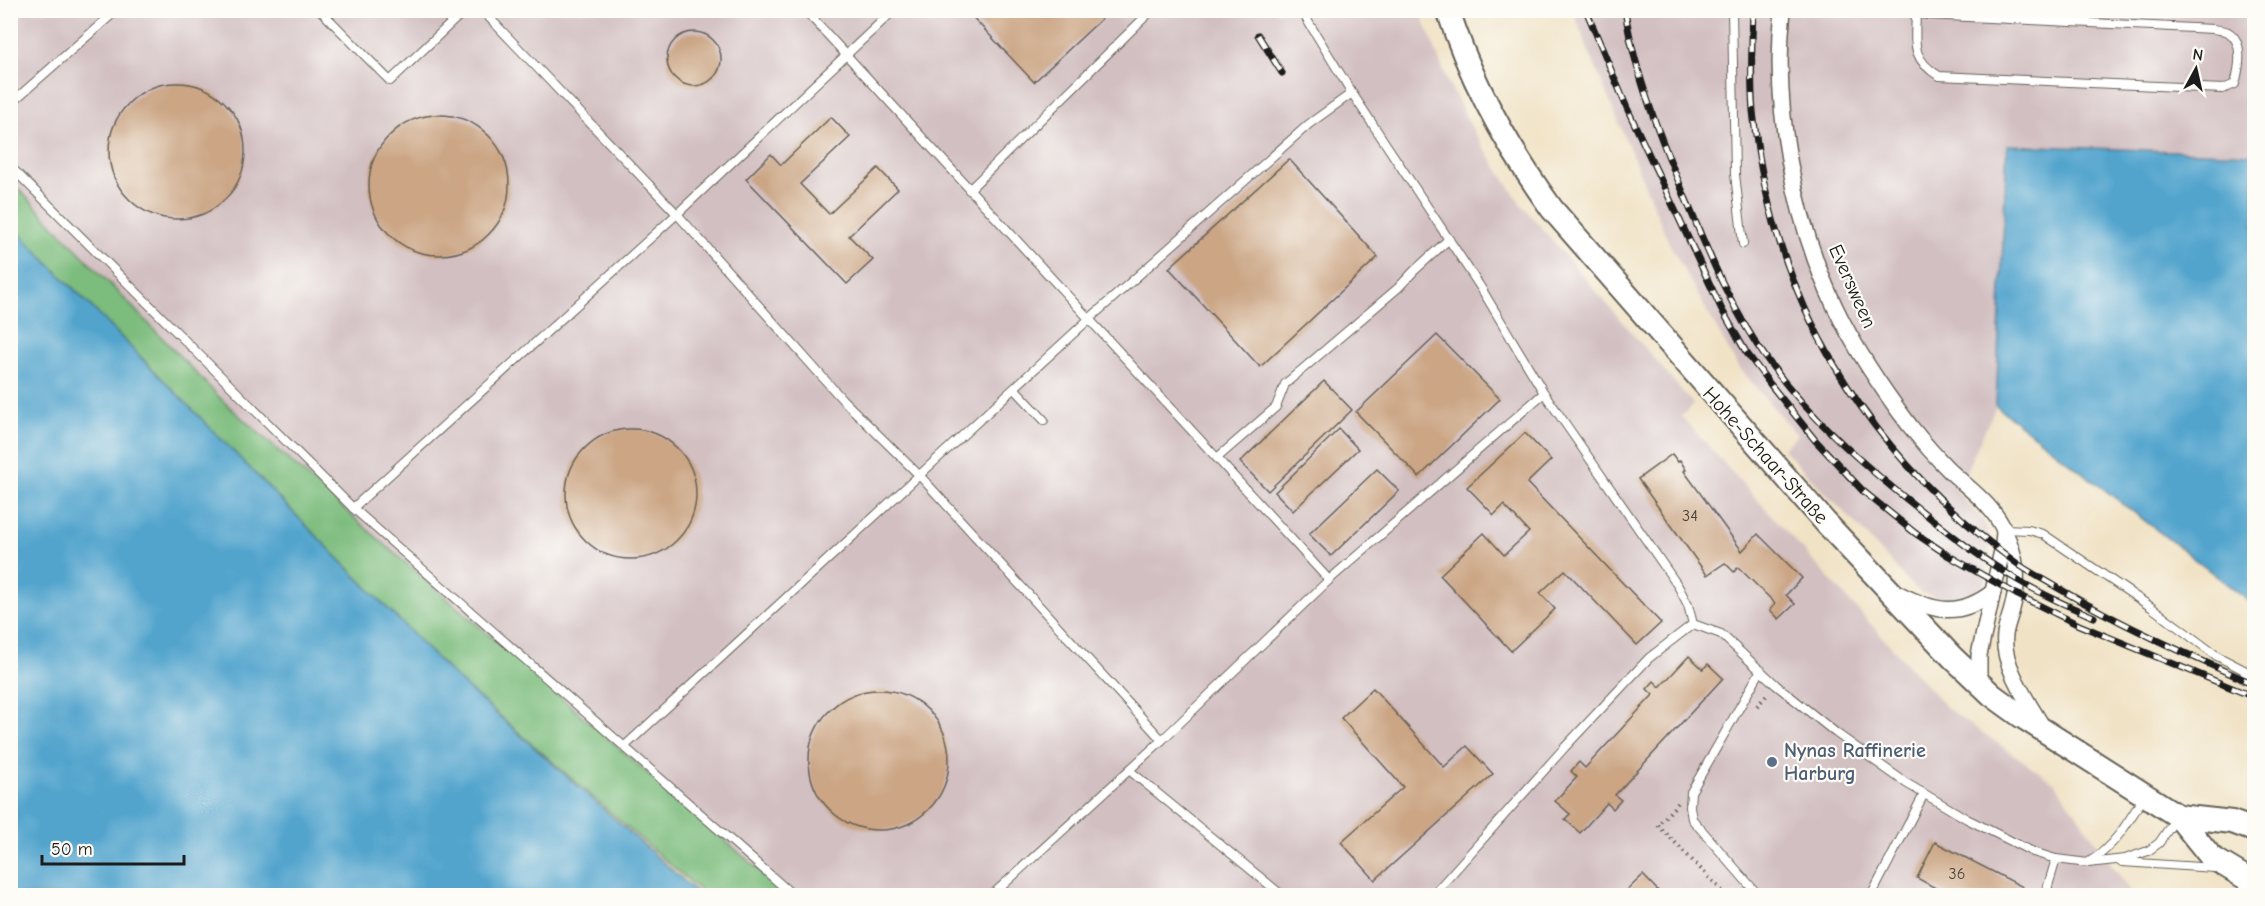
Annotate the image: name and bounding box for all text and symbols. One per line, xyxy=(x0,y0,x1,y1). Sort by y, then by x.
north arrow xyxy=(2166,39,2226,99)
text: N xyxy=(2192,45,2204,65)
street label: Eversween xyxy=(1824,241,1881,332)
street label: Hohe-Schaar-Straße xyxy=(1698,382,1833,529)
house number: 34 xyxy=(1682,507,1698,525)
place label: Nynas Raffinerie Harburg xyxy=(1784,739,1926,785)
marker: Nynas Raffinerie Harburg xyxy=(1765,755,1779,769)
scale bar xyxy=(42,828,184,866)
text: 50 m xyxy=(51,839,93,860)
house number: 36 xyxy=(1949,865,1965,883)

